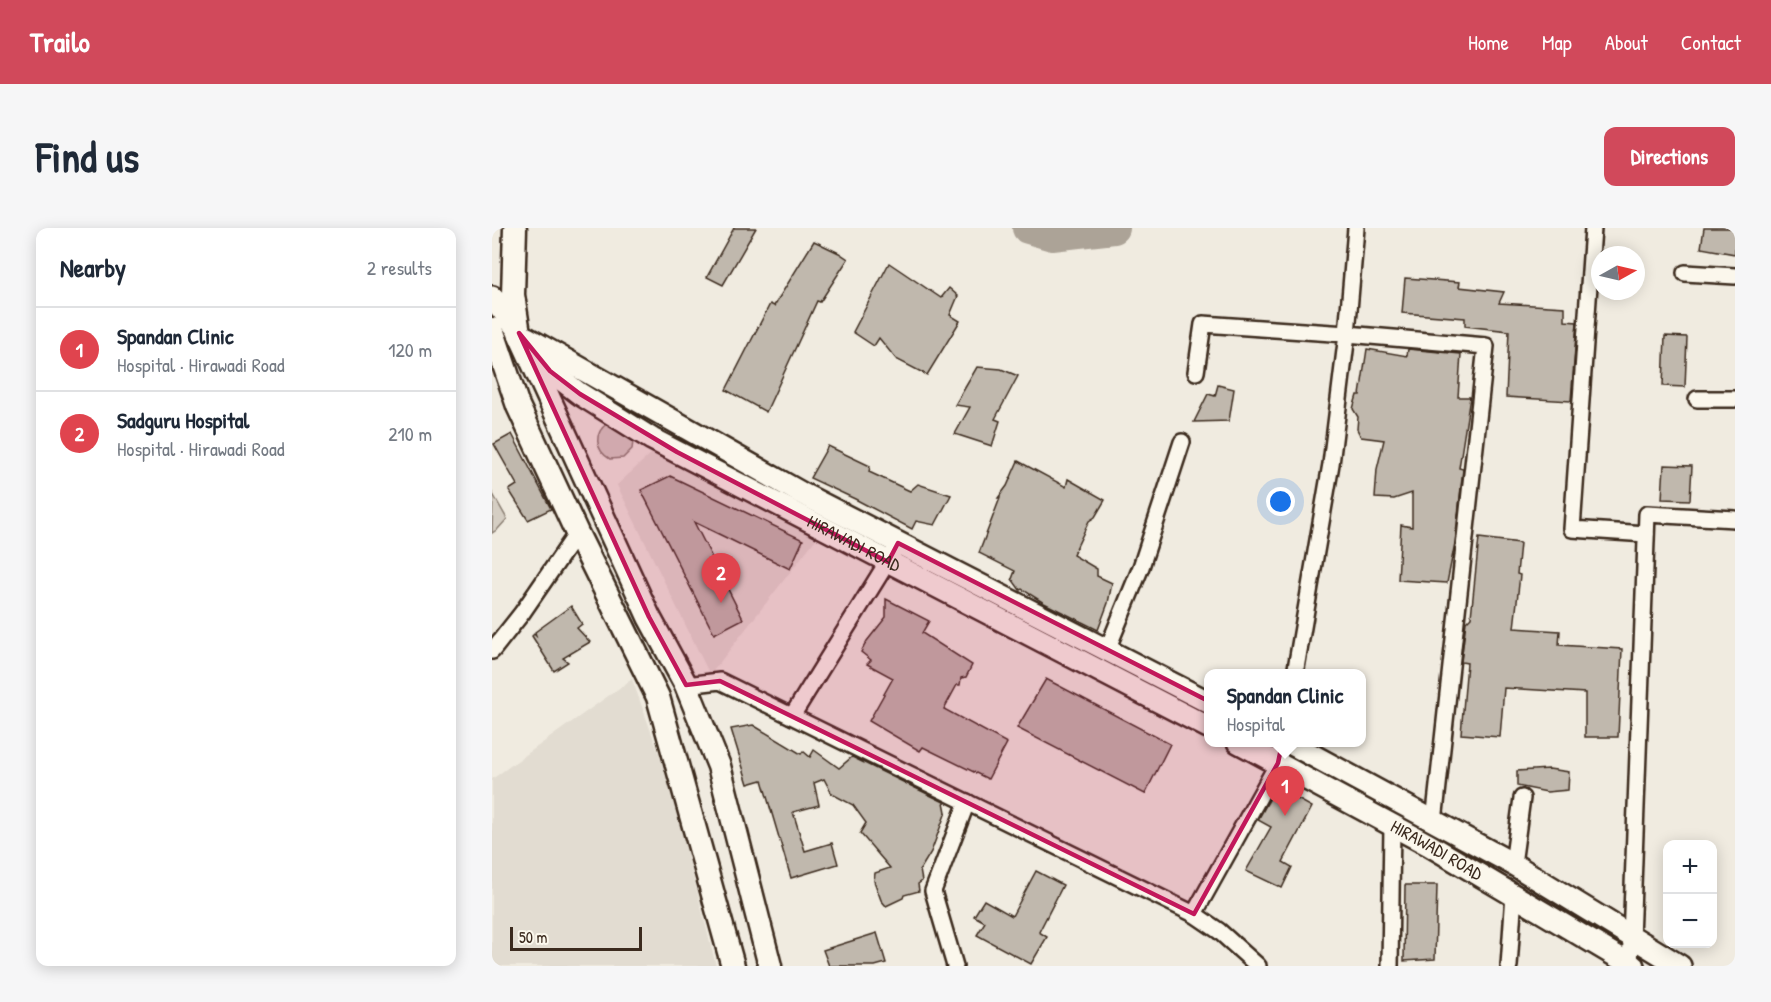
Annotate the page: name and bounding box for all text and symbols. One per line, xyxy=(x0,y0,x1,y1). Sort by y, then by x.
text: Trailo xyxy=(30,23,90,61)
text: Home xyxy=(1468,28,1509,57)
text: Map xyxy=(1542,28,1572,57)
text: About xyxy=(1605,28,1648,57)
text: Contact xyxy=(1681,28,1741,57)
button: Directions xyxy=(1604,127,1735,186)
text: Find us xyxy=(36,128,139,185)
north arrow xyxy=(1591,246,1645,300)
text: Nearby xyxy=(60,250,126,285)
text: 2 results xyxy=(367,254,432,281)
text: Spandan Clinic xyxy=(117,321,234,351)
text: 1 xyxy=(76,336,83,363)
text: 120 m xyxy=(388,336,432,363)
text: Hospital · Hirawadi Road xyxy=(117,351,285,378)
text: Sadguru Hospital xyxy=(117,405,249,435)
text: 2 xyxy=(75,420,84,447)
text: 210 m xyxy=(388,420,432,447)
text: Hospital · Hirawadi Road xyxy=(117,435,285,462)
your location xyxy=(1266,487,1295,516)
street label: HIRAWADI ROAD xyxy=(803,509,905,578)
pin: 2 xyxy=(702,554,740,603)
popup xyxy=(1204,669,1366,747)
text: Spandan Clinic xyxy=(1227,680,1343,710)
text: Hospital xyxy=(1227,710,1285,737)
pin: 1 xyxy=(1266,766,1304,816)
street label: HIRAWADI ROAD xyxy=(1386,814,1488,886)
map controls xyxy=(1663,840,1717,948)
button: + xyxy=(1663,840,1717,894)
button: − xyxy=(1663,894,1717,948)
scale bar xyxy=(510,924,642,952)
text: 50 m xyxy=(519,926,548,948)

